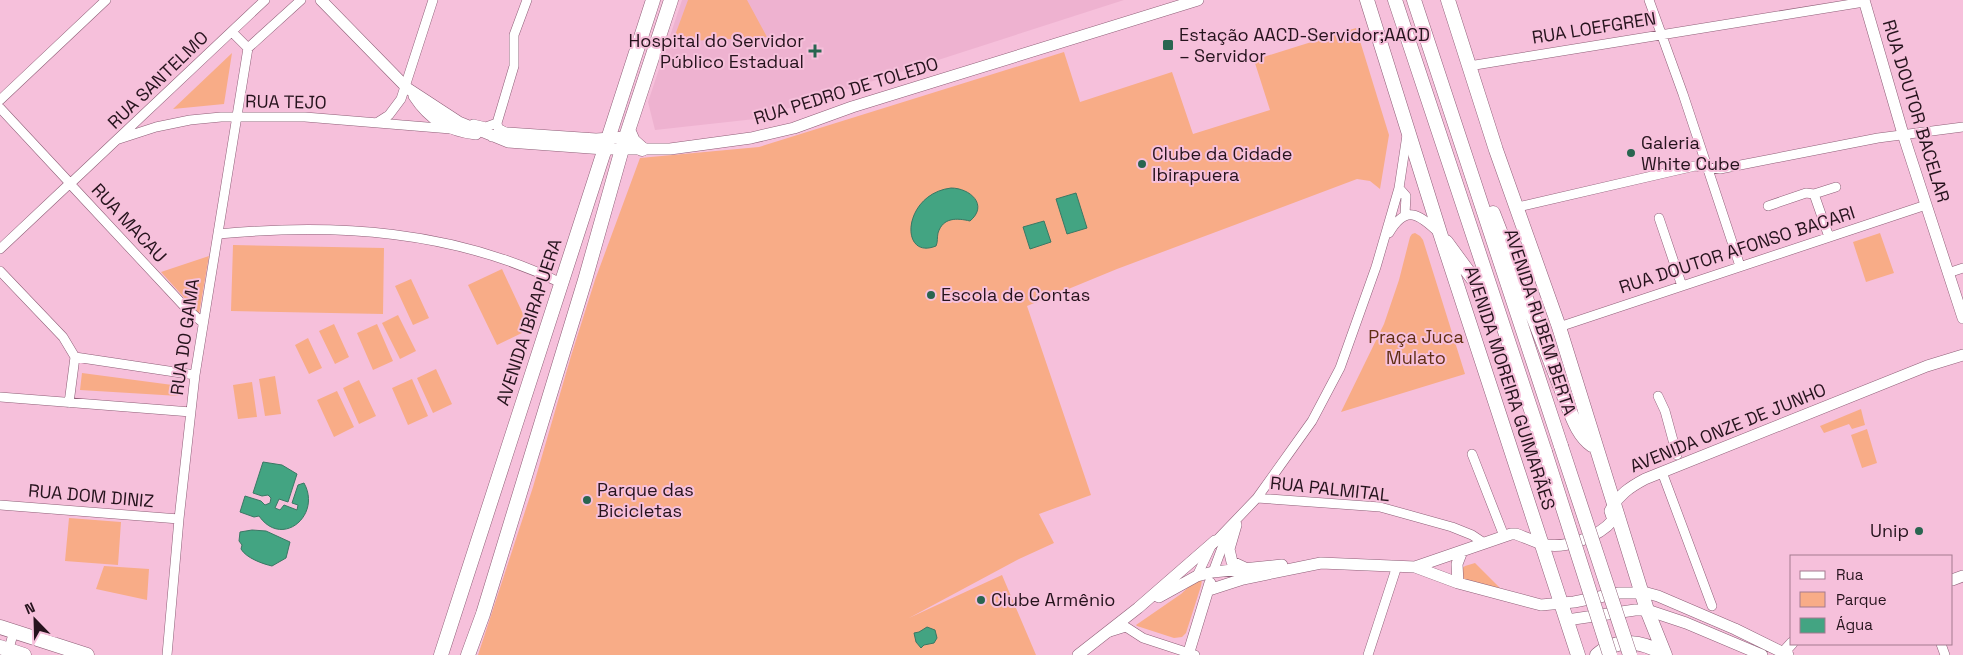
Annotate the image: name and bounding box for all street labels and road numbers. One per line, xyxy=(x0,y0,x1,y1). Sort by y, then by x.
street label: RUA LOEFGREN xyxy=(1530,6,1658,49)
street label: RUA DOUTOR BACELAR xyxy=(1878,17,1955,205)
street label: RUA SANTELMO xyxy=(102,26,213,133)
street label: RUA PEDRO DE TOLEDO xyxy=(751,51,941,130)
street label: RUA TEJO xyxy=(245,89,327,114)
street label: RUA MACAU xyxy=(87,178,172,267)
street label: RUA DOUTOR AFONSO BACARI xyxy=(1616,200,1858,299)
street label: AVENIDA RUBEM BERTA xyxy=(1499,226,1582,418)
street label: AVENIDA IBIRAPUERA xyxy=(491,235,566,408)
street label: AVENIDA MOREIRA GUIMARÃES xyxy=(1460,263,1561,513)
street label: RUA DO GAMA xyxy=(165,277,204,397)
street label: AVENIDA ONZE DE JUNHO xyxy=(1626,378,1829,478)
street label: RUA PALMITAL xyxy=(1269,471,1391,506)
street label: RUA DOM DINIZ xyxy=(27,479,155,512)

